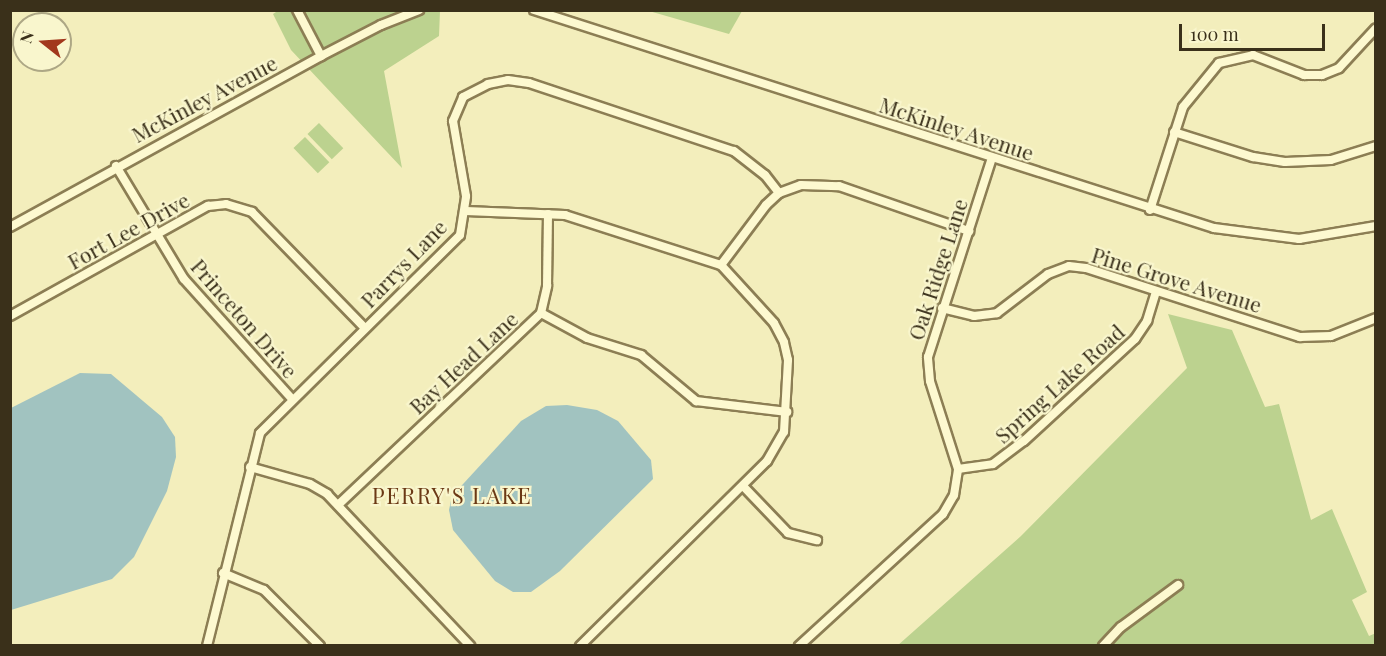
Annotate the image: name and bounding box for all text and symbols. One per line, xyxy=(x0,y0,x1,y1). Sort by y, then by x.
north arrow xyxy=(12,12,72,72)
scale bar xyxy=(1182,12,1328,50)
text: 100 m xyxy=(1190,22,1239,46)
text: N xyxy=(14,29,38,46)
street label: McKinley Avenue xyxy=(127,49,281,147)
street label: McKinley Avenue xyxy=(876,91,1038,165)
street label: Fort Lee Drive xyxy=(63,186,193,274)
street label: Oak Ridge Lane xyxy=(902,195,972,343)
street label: Parrys Lane xyxy=(355,214,451,312)
street label: Pine Grove Avenue xyxy=(1089,241,1265,317)
street label: Princeton Drive xyxy=(187,253,303,383)
street label: Bay Head Lane xyxy=(403,305,523,419)
street label: Spring Lake Road xyxy=(989,318,1129,448)
district label: PERRY'S LAKE xyxy=(372,483,532,509)

